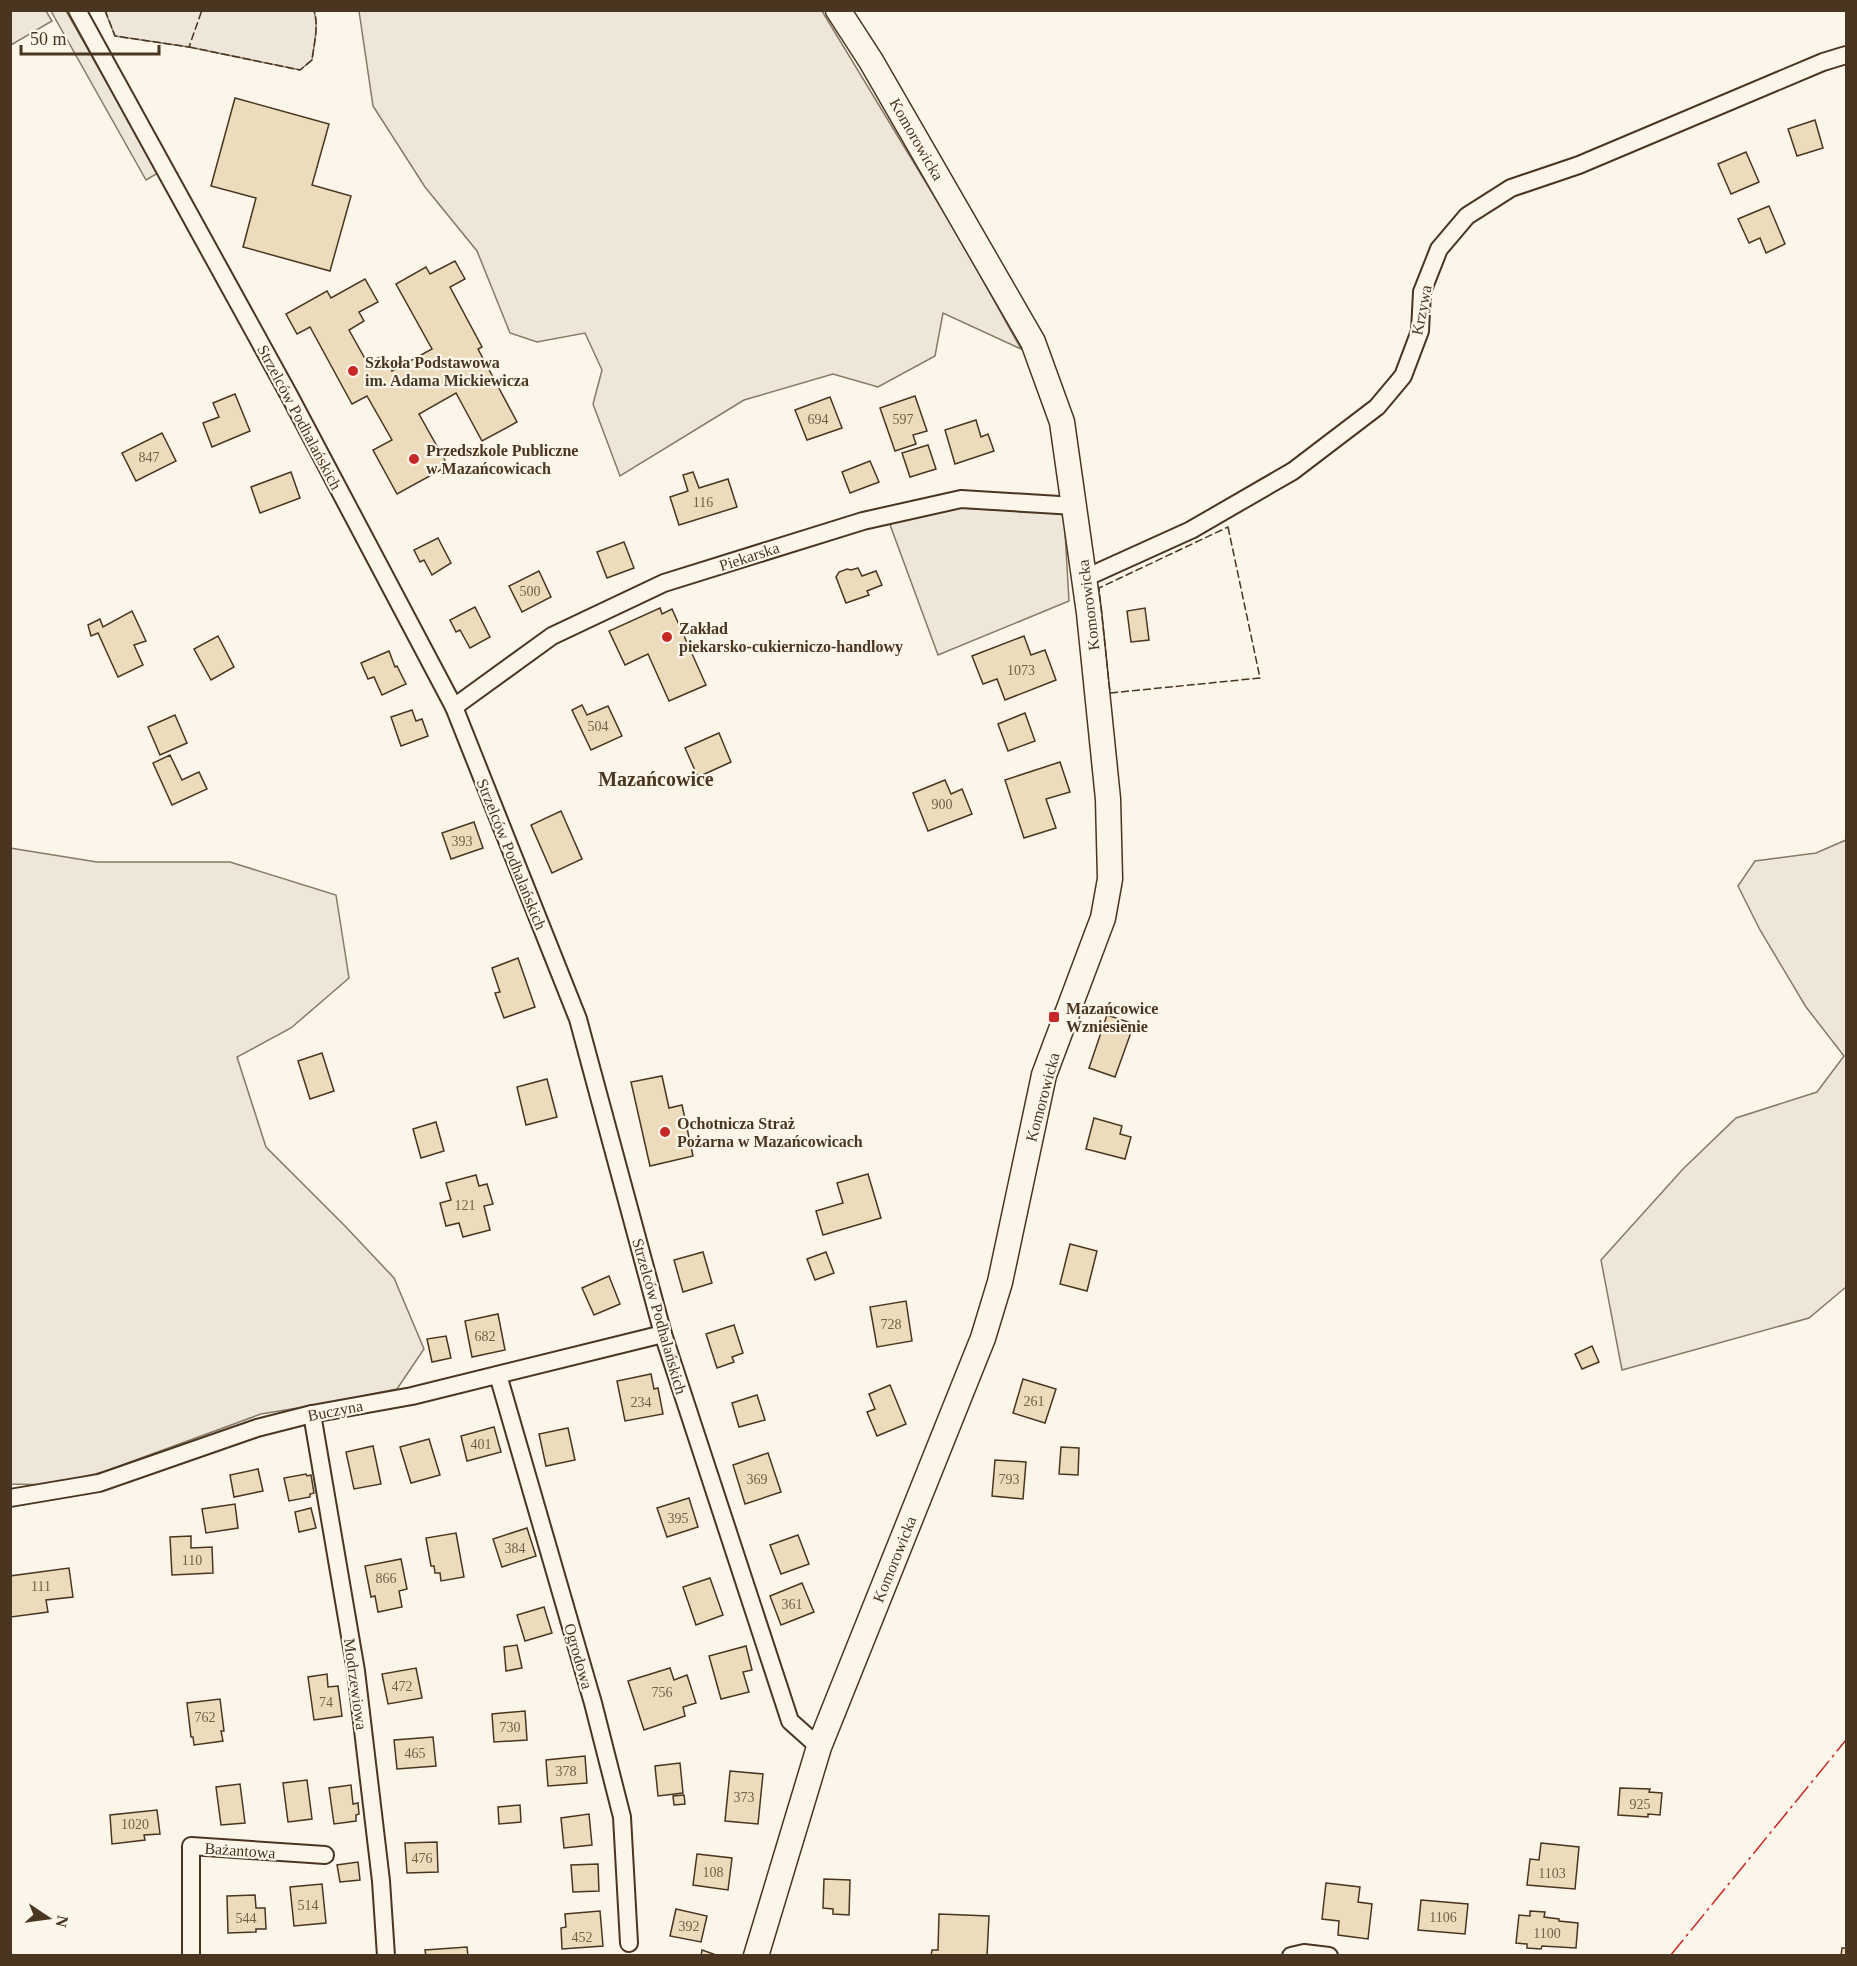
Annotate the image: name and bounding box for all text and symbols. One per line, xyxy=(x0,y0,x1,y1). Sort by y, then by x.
scale bar xyxy=(21,18,159,56)
text: 50 m xyxy=(30,29,67,49)
street label: Komorowicka xyxy=(886,95,947,183)
street label: Krzywa xyxy=(1408,284,1436,337)
street label: Strzelców Podhalańskich xyxy=(254,342,345,492)
place label: Szkoła Podstawowa im. Adama Mickiewicza xyxy=(365,354,529,389)
marker: Szkoła Podstawowa im. Adama Mickiewicza xyxy=(346,364,360,378)
house number: 694 xyxy=(808,412,829,427)
house number: 597 xyxy=(893,412,914,427)
place label: Przedszkole Publiczne w Mazańcowicach xyxy=(426,442,578,477)
house number: 847 xyxy=(139,450,160,465)
marker: Przedszkole Publiczne w Mazańcowicach xyxy=(407,452,421,466)
house number: 116 xyxy=(693,495,713,510)
street label: Piekarska xyxy=(717,539,781,574)
street label: Komorowicka xyxy=(1074,558,1103,651)
house number: 500 xyxy=(520,584,541,599)
place label: Zakład piekarsko-cukierniczo-handlowy xyxy=(679,620,903,656)
marker: Zakład piekarsko-cukierniczo-handlowy xyxy=(660,630,674,644)
house number: 1073 xyxy=(1007,663,1035,678)
house number: 504 xyxy=(588,719,609,734)
district label: Mazańcowice xyxy=(598,768,714,790)
street label: Strzelców Podhalańskich xyxy=(473,776,550,932)
house number: 900 xyxy=(932,797,953,812)
house number: 393 xyxy=(452,834,473,849)
place label: Mazańcowice Wzniesienie xyxy=(1066,1000,1158,1035)
marker: Mazańcowice Wzniesienie xyxy=(1047,1010,1061,1024)
street label: Komorowicka xyxy=(1022,1051,1063,1144)
place label: Ochotnicza Straż Pożarna w Mazańcowicach xyxy=(677,1115,863,1150)
marker: Ochotnicza Straż Pożarna w Mazańcowicach xyxy=(658,1125,672,1139)
house number: 121 xyxy=(455,1198,476,1213)
street label: Strzelców Podhalańskich xyxy=(629,1236,690,1396)
house number: 728 xyxy=(881,1317,902,1332)
house number: 682 xyxy=(475,1329,496,1344)
house number: 261 xyxy=(1024,1394,1045,1409)
house number: 234 xyxy=(631,1395,652,1410)
street label: Buczyna xyxy=(306,1397,364,1425)
house number: 401 xyxy=(471,1437,492,1452)
house number: 369 xyxy=(747,1472,768,1487)
house number: 793 xyxy=(999,1472,1020,1487)
house number: 395 xyxy=(668,1511,689,1526)
street label: Komorowicka xyxy=(869,1514,919,1605)
house number: 384 xyxy=(505,1541,526,1556)
house number: 110 xyxy=(182,1553,202,1568)
house number: 866 xyxy=(376,1571,397,1586)
house number: 111 xyxy=(31,1579,51,1594)
house number: 361 xyxy=(782,1597,803,1612)
street label: Ogrodowa xyxy=(560,1621,596,1691)
street label: Modrzewiowa xyxy=(341,1637,370,1731)
house number: 472 xyxy=(392,1679,413,1694)
house number: 756 xyxy=(652,1685,673,1700)
house number: 74 xyxy=(319,1695,333,1710)
house number: 762 xyxy=(195,1710,216,1725)
house number: 730 xyxy=(500,1720,521,1735)
house number: 465 xyxy=(405,1746,426,1761)
house number: 378 xyxy=(556,1764,577,1779)
house number: 373 xyxy=(734,1790,755,1805)
house number: 925 xyxy=(1630,1797,1651,1812)
house number: 1020 xyxy=(121,1817,149,1832)
street label: Bażantowa xyxy=(204,1840,276,1861)
house number: 476 xyxy=(412,1851,433,1866)
house number: 108 xyxy=(703,1865,724,1880)
house number: 1103 xyxy=(1538,1866,1566,1881)
north arrow xyxy=(18,1888,78,1948)
house number: 514 xyxy=(298,1898,319,1913)
house number: 1106 xyxy=(1429,1910,1457,1925)
house number: 544 xyxy=(236,1911,257,1926)
text: N xyxy=(52,1914,72,1929)
house number: 392 xyxy=(679,1919,700,1934)
house number: 1100 xyxy=(1533,1926,1561,1941)
house number: 452 xyxy=(572,1930,593,1945)

